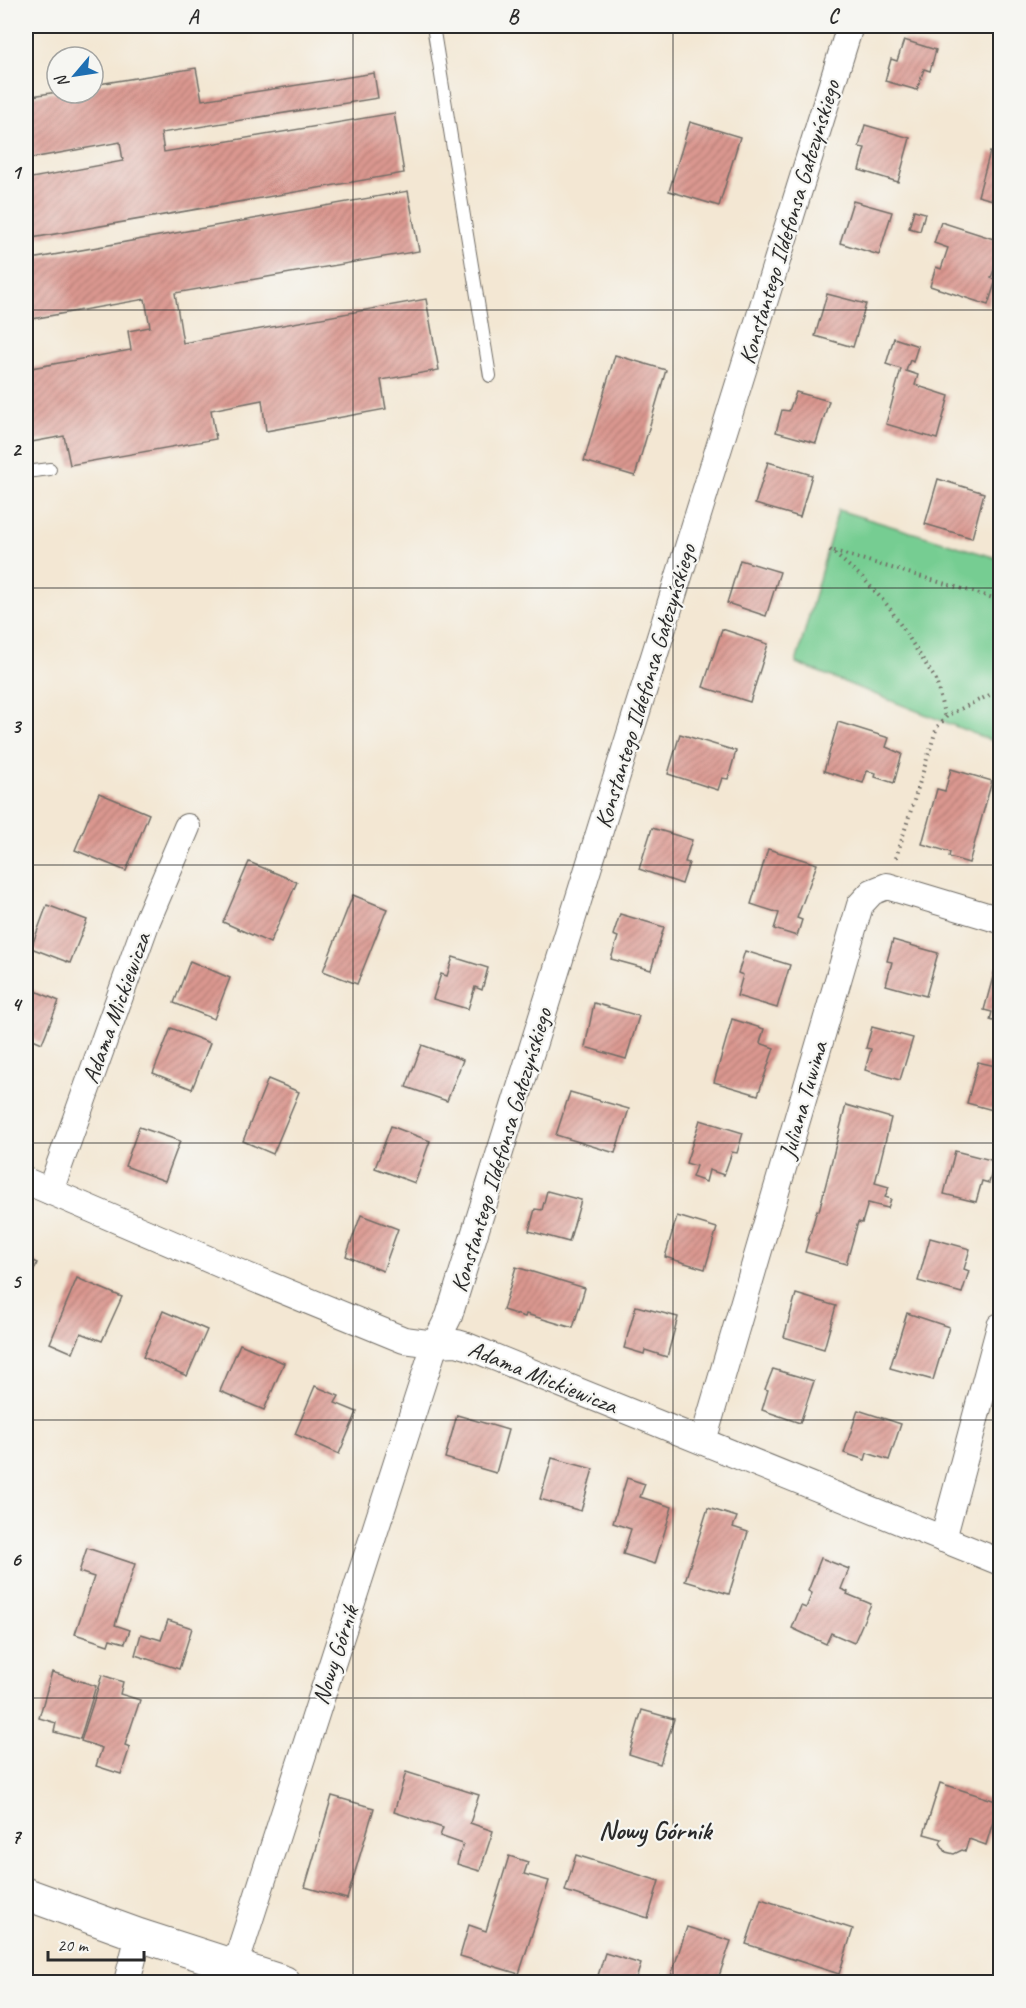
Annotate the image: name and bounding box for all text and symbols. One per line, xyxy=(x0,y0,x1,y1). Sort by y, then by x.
text: A xyxy=(188,4,200,29)
text: B xyxy=(508,4,520,29)
text: C xyxy=(828,4,840,29)
north arrow xyxy=(45,45,105,105)
text: N xyxy=(50,70,74,91)
street label: Konstantego Ildefonsa Gałczyńskiego xyxy=(731,75,847,368)
text: 1 xyxy=(12,160,23,185)
text: 2 xyxy=(12,437,23,462)
street label: Konstantego Ildefonsa Gałczyńskiego xyxy=(587,539,703,832)
text: 3 xyxy=(12,714,23,739)
street label: Adama Mickiewicza xyxy=(75,927,158,1087)
text: 4 xyxy=(12,992,24,1017)
street label: Konstantego Ildefonsa Gałczyńskiego xyxy=(443,1003,559,1296)
street label: Juliana Tuwima xyxy=(772,1037,834,1163)
text: 5 xyxy=(12,1269,23,1294)
street label: Adama Mickiewicza xyxy=(464,1333,623,1421)
text: 6 xyxy=(11,1547,22,1572)
street label: Nowy Górnik xyxy=(305,1600,366,1708)
district label: Nowy Górnik xyxy=(599,1814,713,1847)
text: 7 xyxy=(12,1824,23,1849)
scale bar xyxy=(48,1924,144,1962)
text: 20 m xyxy=(57,1934,90,1956)

